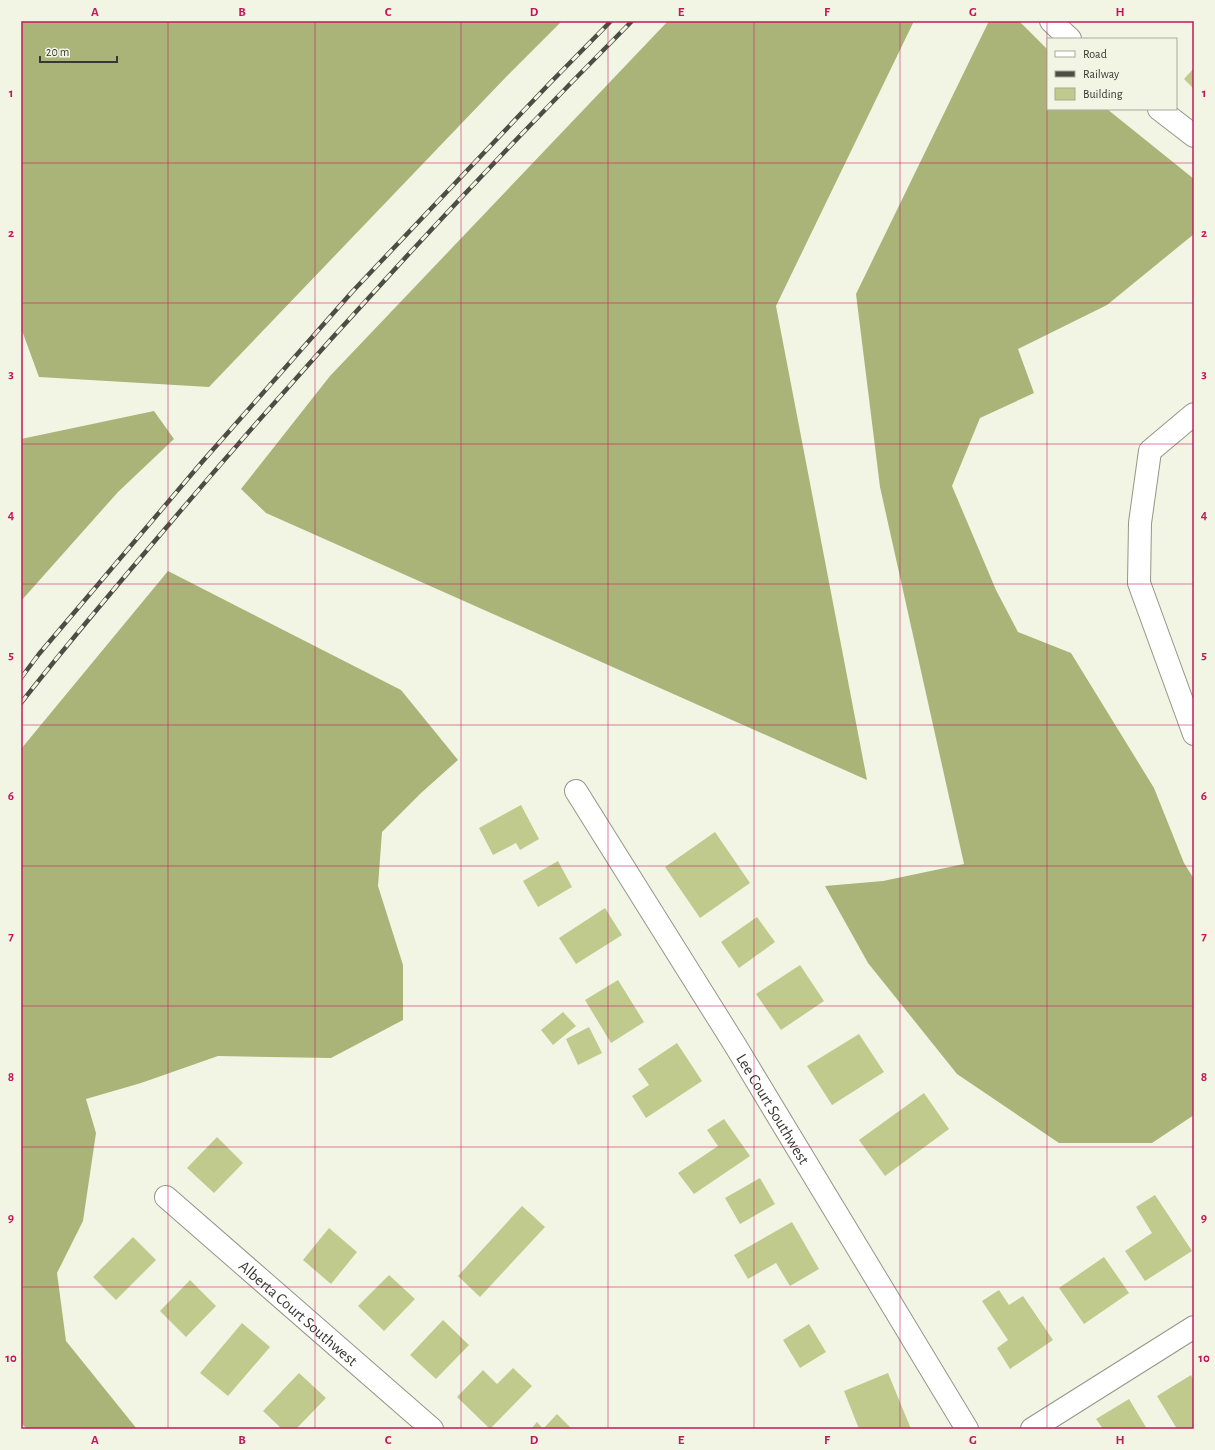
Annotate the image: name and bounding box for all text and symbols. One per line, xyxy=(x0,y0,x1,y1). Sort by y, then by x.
text: A xyxy=(91,6,99,19)
text: B xyxy=(238,6,246,19)
text: C xyxy=(385,6,392,19)
text: D xyxy=(530,6,539,19)
text: E xyxy=(678,6,685,19)
text: F xyxy=(824,6,831,19)
text: G xyxy=(969,6,977,19)
text: H xyxy=(1115,6,1125,19)
scale bar xyxy=(40,38,117,64)
legend xyxy=(1047,38,1177,110)
text: 20 m xyxy=(46,46,69,58)
text: Road xyxy=(1083,48,1107,60)
text: Railway xyxy=(1083,68,1119,81)
text: 1 xyxy=(9,87,13,100)
text: 1 xyxy=(1202,87,1206,100)
text: Building xyxy=(1083,88,1123,100)
text: 2 xyxy=(8,227,14,240)
text: 2 xyxy=(1201,227,1207,240)
text: 3 xyxy=(8,368,14,381)
text: 3 xyxy=(1201,368,1207,381)
text: 4 xyxy=(8,509,15,522)
text: 4 xyxy=(1201,509,1208,522)
text: 5 xyxy=(8,649,14,662)
text: 5 xyxy=(1201,649,1207,662)
text: 6 xyxy=(8,790,14,803)
text: 6 xyxy=(1201,790,1207,803)
text: 7 xyxy=(8,930,14,943)
text: 7 xyxy=(1201,930,1207,943)
street label: Lee Court Southwest xyxy=(733,1051,812,1167)
text: 8 xyxy=(8,1071,14,1084)
text: 8 xyxy=(1201,1071,1207,1084)
text: 9 xyxy=(8,1212,14,1225)
text: 9 xyxy=(1201,1212,1207,1225)
street label: Alberta Court Southwest xyxy=(236,1258,360,1369)
text: 10 xyxy=(5,1352,17,1365)
text: 10 xyxy=(1198,1352,1210,1365)
text: A xyxy=(91,1434,99,1447)
text: B xyxy=(238,1434,246,1447)
text: C xyxy=(385,1434,392,1447)
text: D xyxy=(530,1434,539,1447)
text: E xyxy=(678,1434,685,1447)
text: F xyxy=(824,1434,831,1447)
text: G xyxy=(969,1434,977,1447)
text: H xyxy=(1115,1434,1125,1447)

